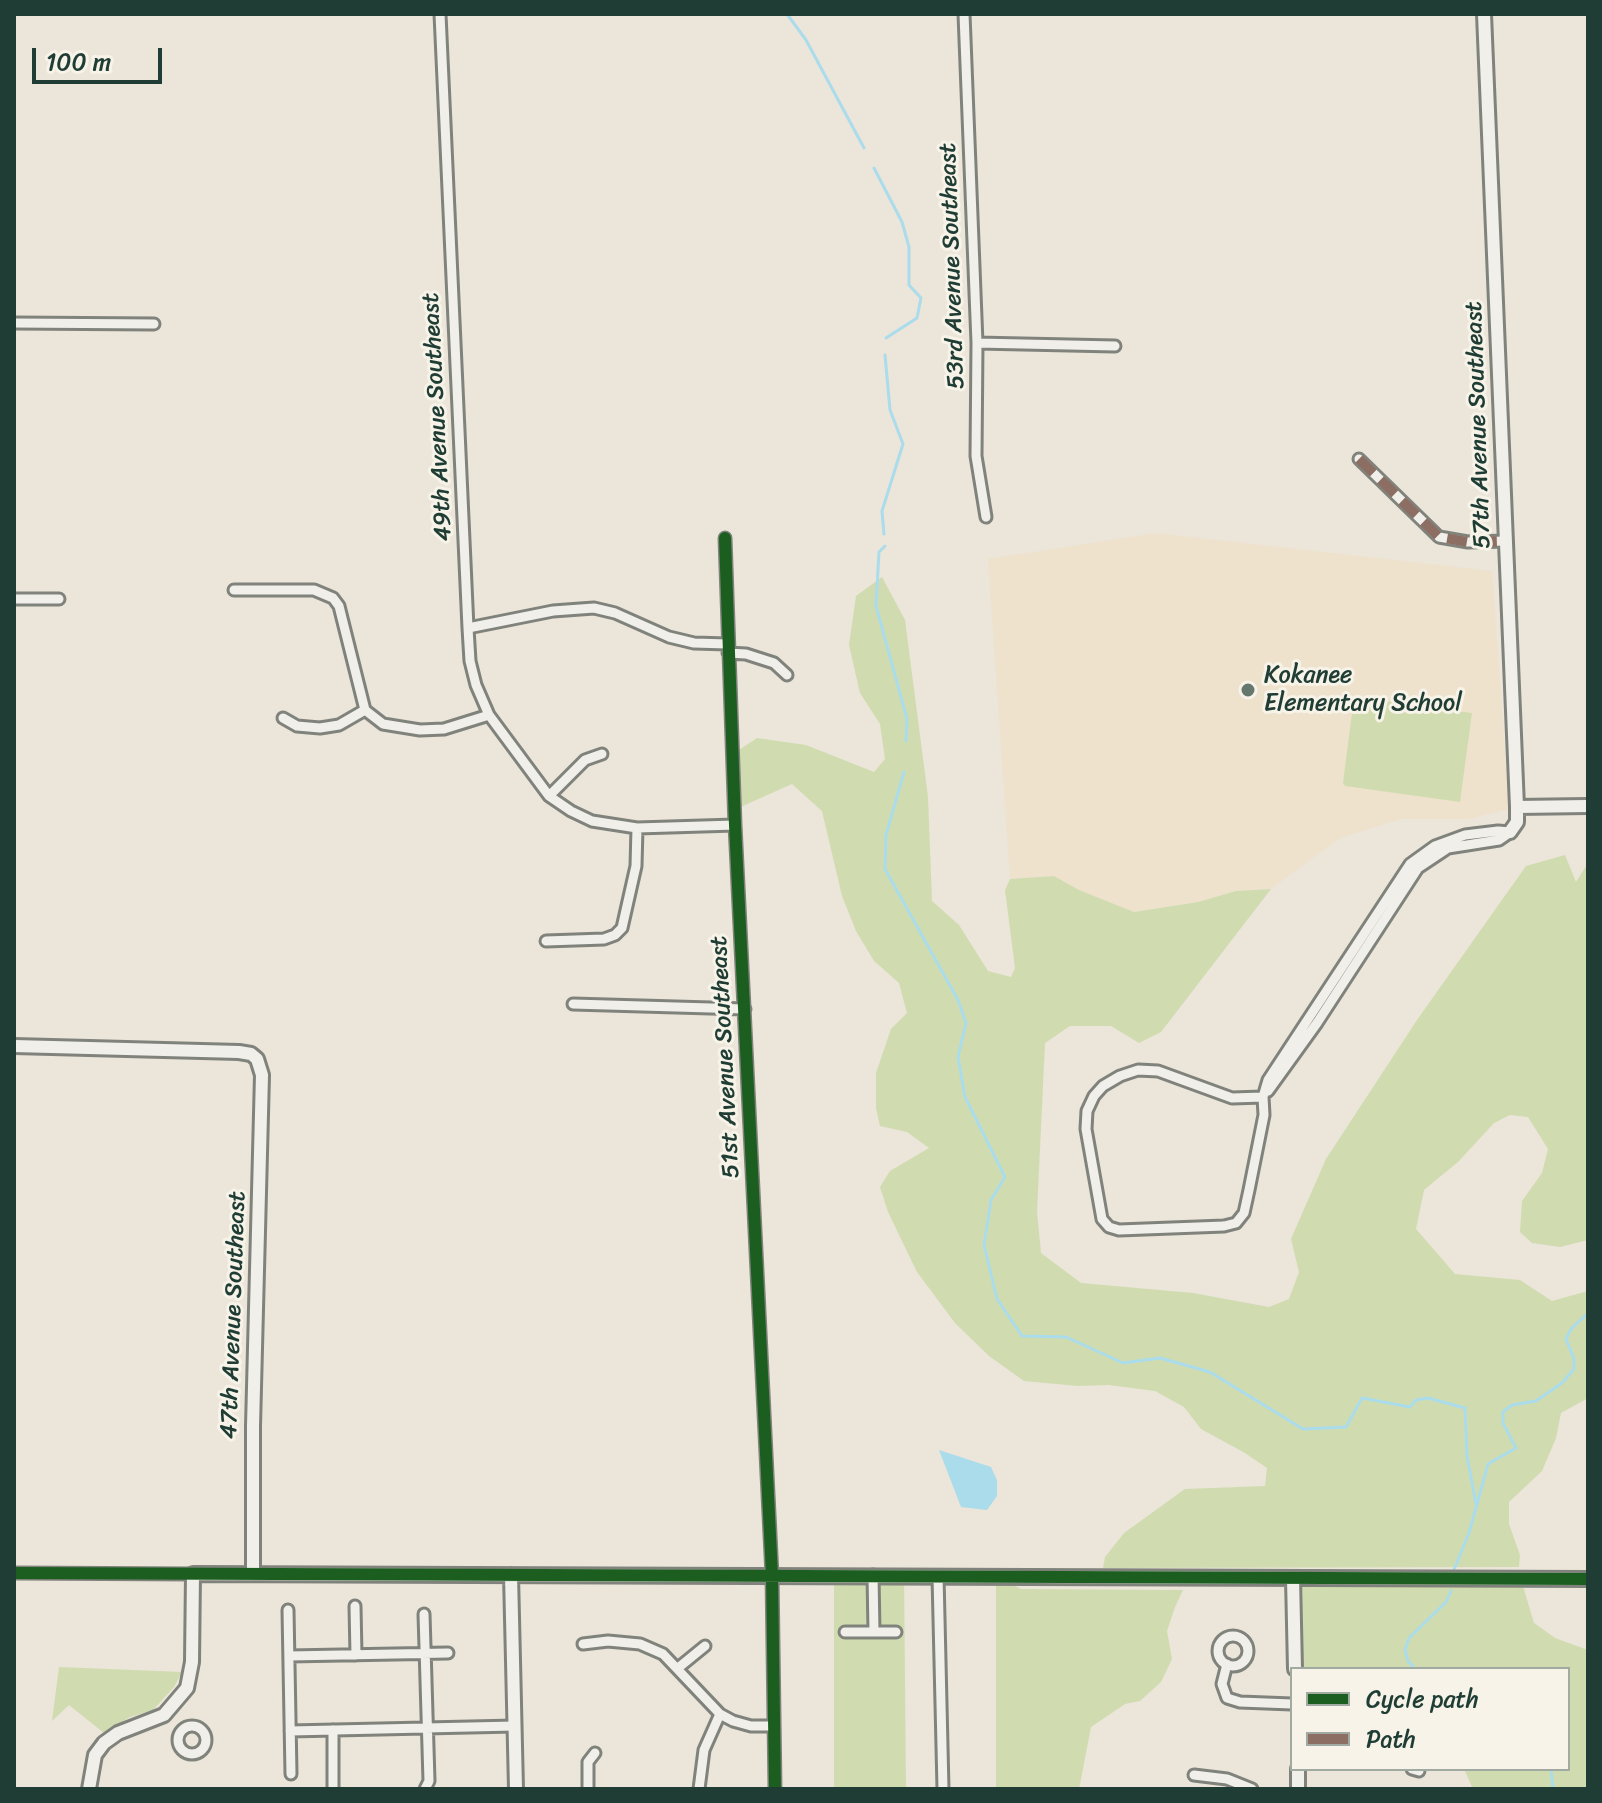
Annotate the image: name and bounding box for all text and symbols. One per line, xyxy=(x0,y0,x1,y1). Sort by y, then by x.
scale bar xyxy=(36,32,166,82)
text: 100 m xyxy=(46,41,111,83)
street label: 53rd Avenue Southeast xyxy=(934,142,972,390)
street label: 49th Avenue Southeast xyxy=(417,292,459,542)
street label: 57th Avenue Southeast xyxy=(1460,301,1498,549)
place label: Kokanee Elementary School xyxy=(1264,662,1462,718)
marker: Kokanee Elementary School xyxy=(1239,681,1257,699)
street label: 51st Avenue Southeast xyxy=(705,935,747,1179)
street label: 47th Avenue Southeast xyxy=(215,1191,253,1439)
legend xyxy=(1290,1667,1570,1771)
text: Cycle path xyxy=(1366,1678,1479,1720)
text: Path xyxy=(1366,1718,1416,1760)

